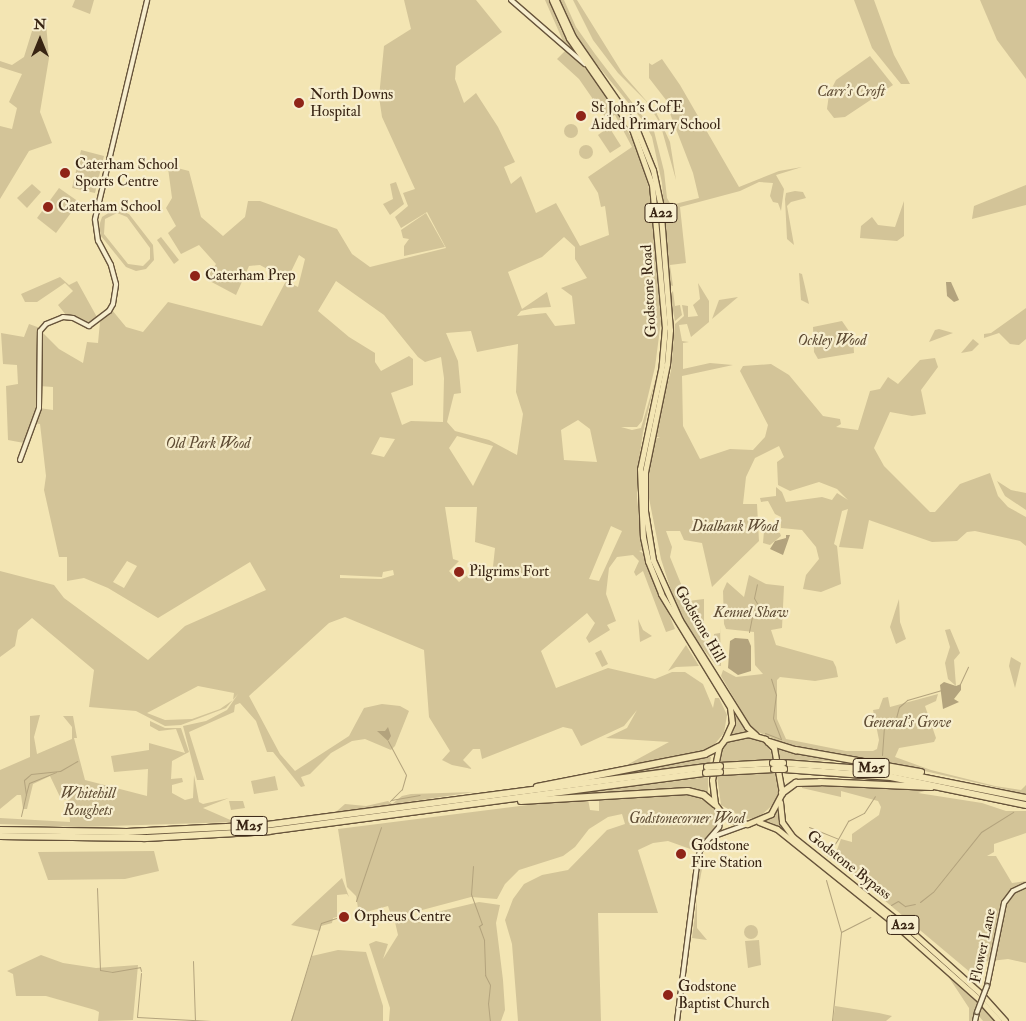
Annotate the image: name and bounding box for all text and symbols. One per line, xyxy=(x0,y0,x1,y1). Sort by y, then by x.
north arrow xyxy=(15,15,65,65)
text: N xyxy=(34,16,46,33)
park label: Carr's Croft xyxy=(817,83,885,101)
place label: North Downs Hospital xyxy=(310,85,393,120)
marker: North Downs Hospital xyxy=(292,96,306,110)
place label: St John's CofE Aided Primary School xyxy=(591,98,720,133)
marker: St John's CofE Aided Primary School xyxy=(575,110,587,122)
place label: Caterham School Sports Centre xyxy=(75,155,178,190)
marker: Caterham School Sports Centre xyxy=(59,167,71,179)
place label: Caterham School xyxy=(58,198,161,216)
marker: Caterham School xyxy=(42,201,54,213)
road number: A22 xyxy=(644,202,678,224)
street label: Godstone Road xyxy=(638,244,660,338)
place label: Caterham Prep xyxy=(205,267,296,285)
marker: Caterham Prep xyxy=(189,270,201,282)
park label: Ockley Wood xyxy=(798,332,866,350)
park label: Old Park Wood xyxy=(165,435,251,453)
park label: Dialbank Wood xyxy=(692,518,778,536)
place label: Pilgrims Fort xyxy=(469,563,549,581)
marker: Pilgrims Fort xyxy=(453,566,465,578)
street label: Godstone Hill xyxy=(671,582,729,666)
park label: Kennel Shaw xyxy=(714,604,788,622)
park label: General's Grove xyxy=(863,714,951,732)
road number: M25 xyxy=(852,756,890,780)
park label: Whitehill Roughets xyxy=(61,784,115,819)
park label: Godstonecorner Wood xyxy=(629,810,745,828)
road number: M25 xyxy=(230,814,268,838)
street label: Godstone Bypass xyxy=(803,827,895,903)
place label: Godstone Fire Station xyxy=(691,836,762,871)
marker: Godstone Fire Station xyxy=(675,848,687,860)
street label: Flower Lane xyxy=(966,907,1000,985)
place label: Orpheus Centre xyxy=(354,908,451,926)
marker: Orpheus Centre xyxy=(338,911,350,923)
road number: A22 xyxy=(886,914,920,936)
place label: Godstone Baptist Church xyxy=(678,977,770,1012)
marker: Godstone Baptist Church xyxy=(662,989,674,1001)

